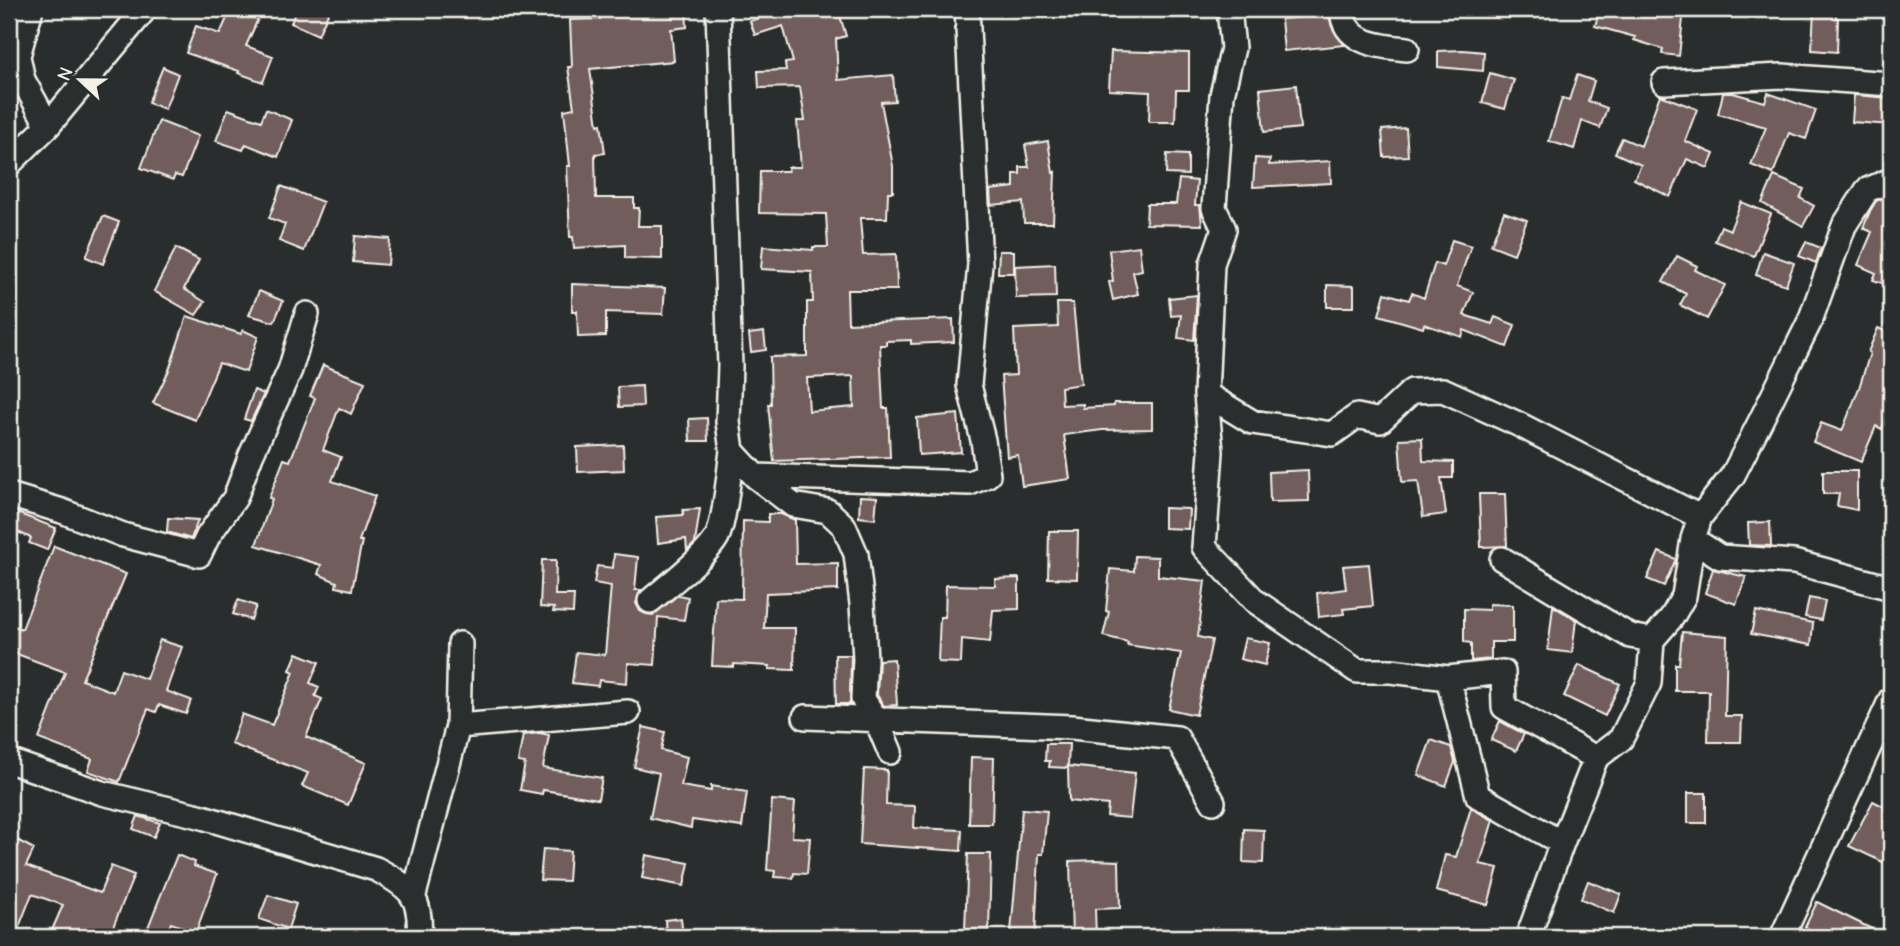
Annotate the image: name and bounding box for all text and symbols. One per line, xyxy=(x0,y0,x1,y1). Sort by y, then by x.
north arrow xyxy=(46,46,116,116)
text: N xyxy=(53,64,78,84)

